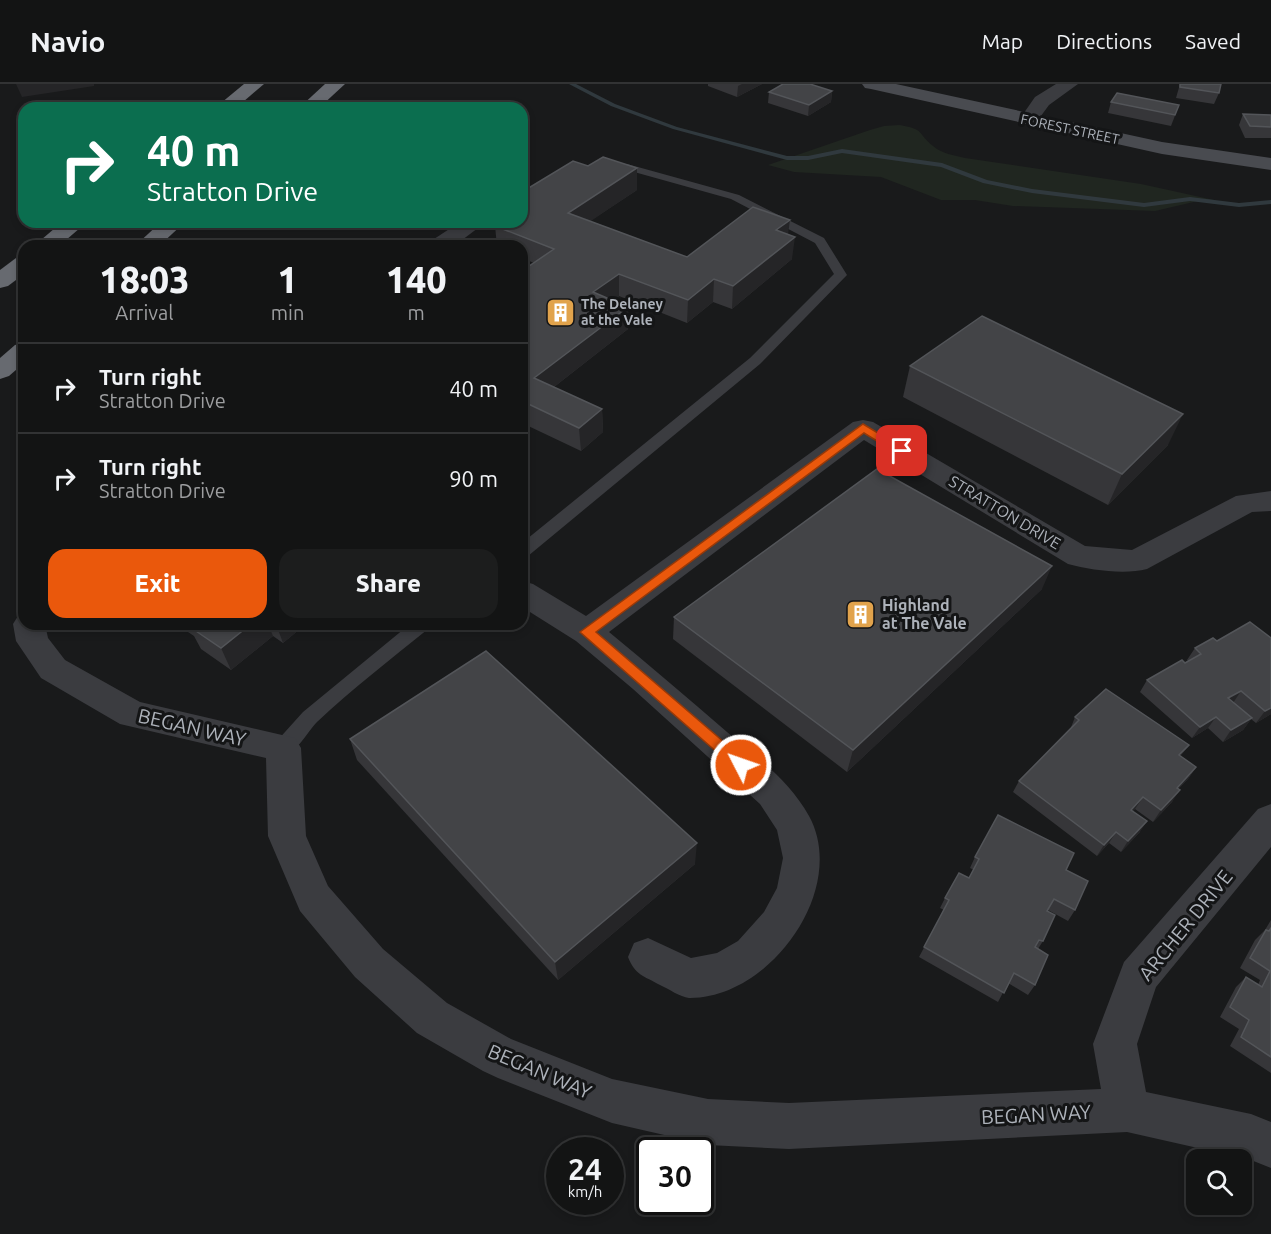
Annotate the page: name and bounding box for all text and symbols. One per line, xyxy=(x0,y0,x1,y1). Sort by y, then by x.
text: Navio xyxy=(30,26,105,57)
text: Map xyxy=(982,29,1023,53)
text: Directions xyxy=(1056,29,1152,53)
text: Saved xyxy=(1185,29,1241,53)
street label: FOREST STREET xyxy=(1019,111,1121,147)
icon: right xyxy=(48,126,126,204)
text: 40 m xyxy=(147,127,241,174)
text: Stratton Drive xyxy=(147,176,318,206)
text: 18:03 xyxy=(99,259,189,300)
text: 1 xyxy=(277,259,298,300)
text: 140 xyxy=(386,259,447,300)
building icon: The Delaney at the Vale xyxy=(544,296,576,328)
place label: The Delaney at the Vale xyxy=(581,296,664,328)
text: Arrival xyxy=(115,301,174,324)
text: min xyxy=(271,301,304,324)
text: m xyxy=(408,301,425,324)
text: Turn right xyxy=(99,364,201,389)
icon: right xyxy=(48,372,81,405)
text: 40 m xyxy=(449,376,498,401)
text: Stratton Drive xyxy=(99,389,226,412)
pin xyxy=(876,425,927,476)
icon: arrive xyxy=(885,434,918,467)
text: Turn right xyxy=(99,454,201,479)
icon: right xyxy=(48,462,81,495)
text: 90 m xyxy=(449,466,498,491)
street label: STRATTON DRIVE xyxy=(946,472,1064,552)
text: Stratton Drive xyxy=(99,479,226,502)
button: Exit xyxy=(48,549,267,618)
button: Share xyxy=(279,549,498,618)
place label: Highland at The Vale xyxy=(882,596,967,632)
building icon: Highland at The Vale xyxy=(845,598,877,630)
street label: BEGAN WAY xyxy=(136,703,249,751)
position arrow xyxy=(709,733,773,797)
street label: ARCHER DRIVE xyxy=(1133,865,1237,985)
street label: BEGAN WAY xyxy=(485,1039,596,1103)
street label: BEGAN WAY xyxy=(980,1100,1092,1128)
speed limit sign: 30 xyxy=(636,1137,714,1215)
map controls xyxy=(1186,1149,1252,1215)
button: search xyxy=(1186,1149,1252,1215)
text: 24 xyxy=(568,1152,602,1186)
text: km/h xyxy=(568,1183,602,1200)

